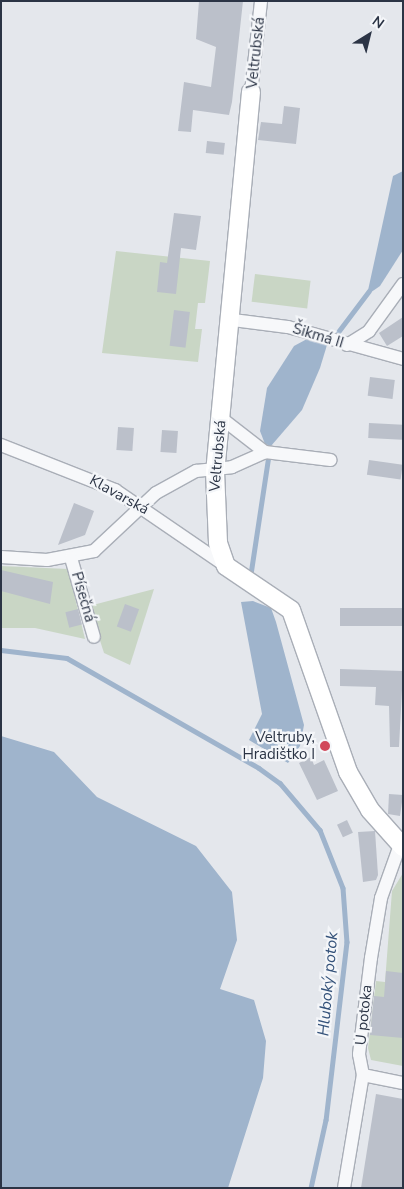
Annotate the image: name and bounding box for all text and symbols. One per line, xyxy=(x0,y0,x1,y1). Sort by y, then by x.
north arrow xyxy=(344,10,394,60)
text: N xyxy=(368,12,388,33)
street label: Veltrubská xyxy=(243,16,269,90)
street label: Šikmá II xyxy=(290,320,346,352)
street label: Veltrubská xyxy=(206,419,230,493)
street label: Klavarská xyxy=(86,471,152,519)
street label: Písečná xyxy=(67,570,99,624)
place label: Veltruby, Hradištko I xyxy=(242,728,315,763)
marker: Veltruby, Hradištko I xyxy=(319,740,331,752)
water label: Hluboký potok xyxy=(314,931,342,1037)
street label: U potoka xyxy=(352,984,376,1046)

